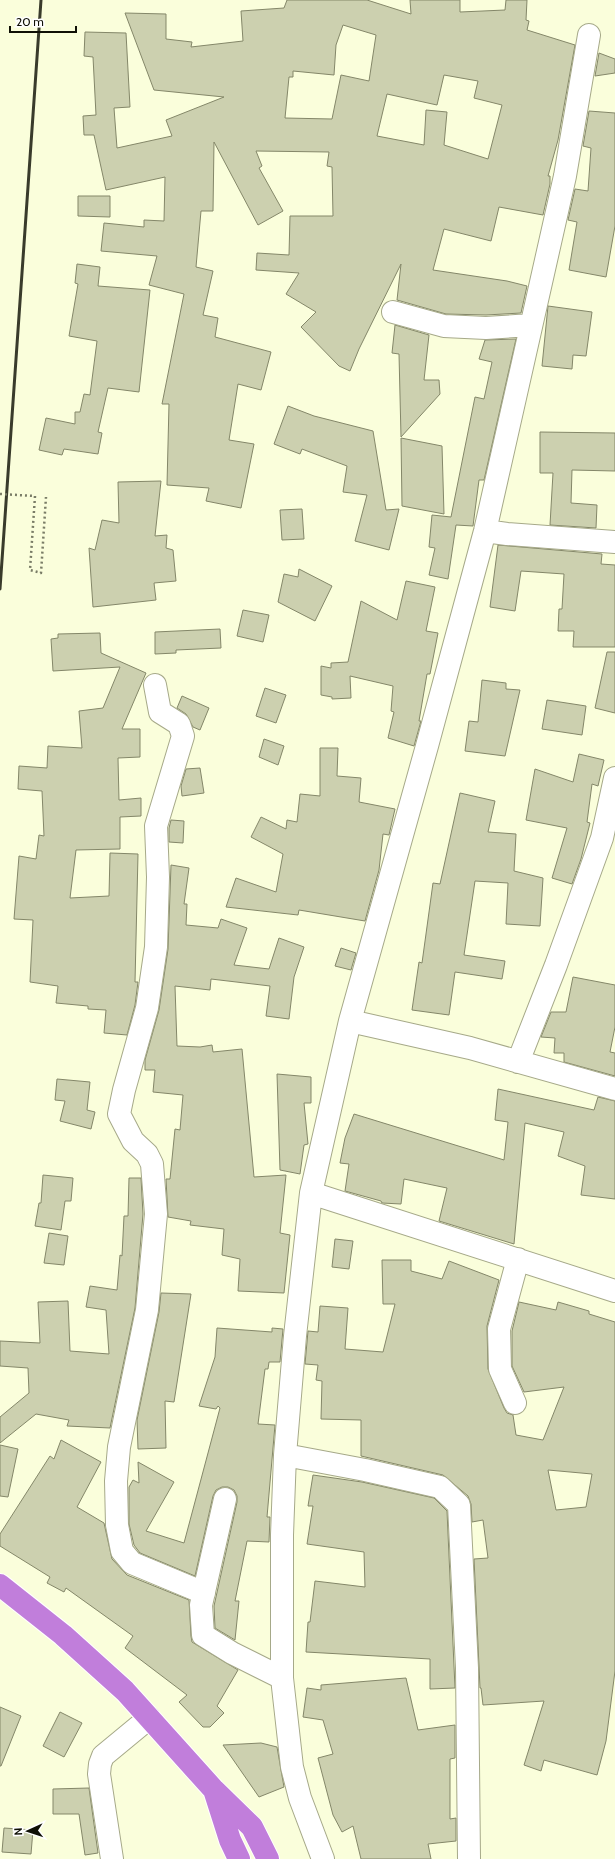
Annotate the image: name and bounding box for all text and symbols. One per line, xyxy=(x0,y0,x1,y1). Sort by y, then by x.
scale bar xyxy=(10,8,76,34)
text: 20 m xyxy=(16,14,44,29)
north arrow xyxy=(8,1811,48,1851)
text: N xyxy=(11,1827,25,1836)

